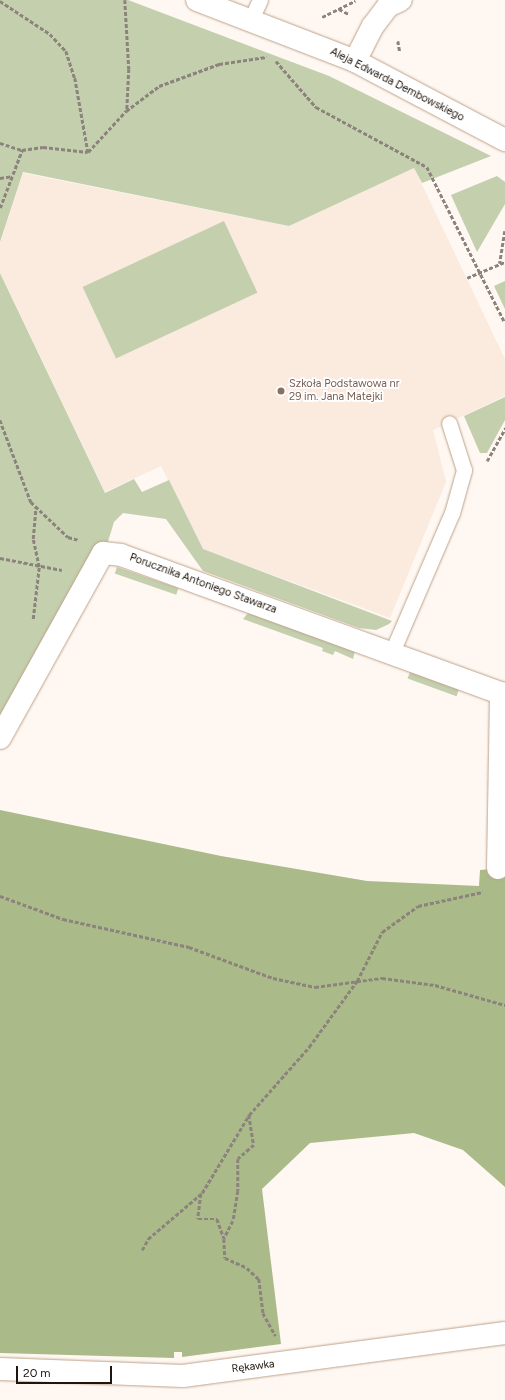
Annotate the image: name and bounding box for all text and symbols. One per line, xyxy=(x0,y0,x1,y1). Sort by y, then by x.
street label: Aleja Edwarda Dembowskiego xyxy=(328,45,466,125)
place label: Szkoła Podstawowa nr 29 im. Jana Matejki xyxy=(289,378,399,404)
marker: Szkoła Podstawowa nr 29 im. Jana Matejki xyxy=(276,386,286,396)
street label: Porucznika Antoniego Stawarza xyxy=(128,551,278,617)
scale bar xyxy=(18,1358,114,1384)
street label: Rękawka xyxy=(231,1358,275,1376)
text: 20 m xyxy=(23,1366,51,1380)

